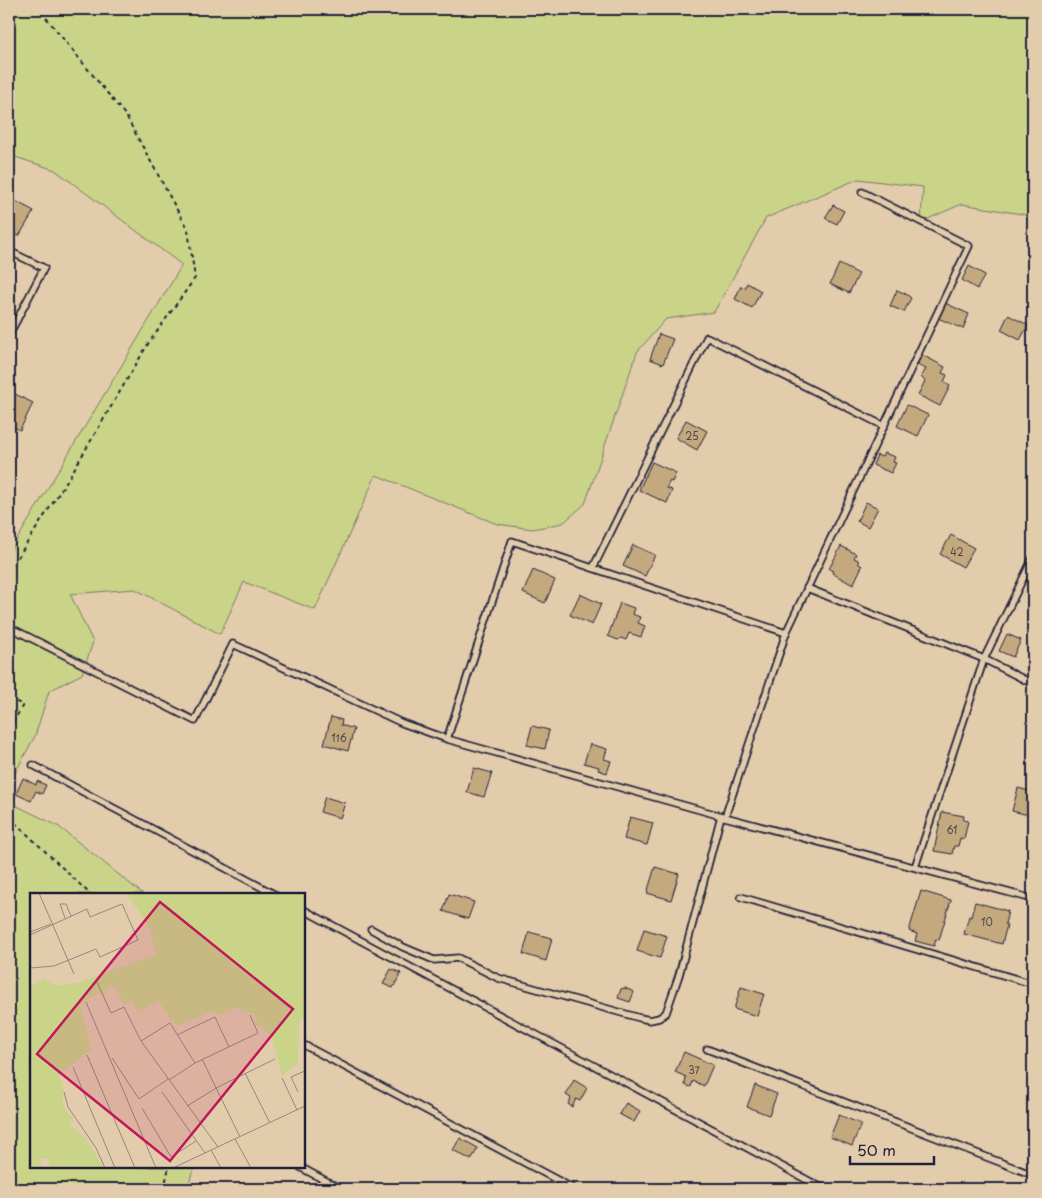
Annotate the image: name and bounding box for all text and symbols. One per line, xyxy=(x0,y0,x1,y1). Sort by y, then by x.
house number: 25 xyxy=(685,428,699,443)
house number: 42 xyxy=(950,544,964,559)
house number: 116 xyxy=(331,730,347,745)
house number: 61 xyxy=(946,822,958,837)
inset map xyxy=(30,893,305,1168)
house number: 10 xyxy=(981,914,993,929)
house number: 37 xyxy=(688,1062,701,1077)
scale bar xyxy=(850,1133,933,1165)
text: 50 m xyxy=(857,1138,896,1161)

